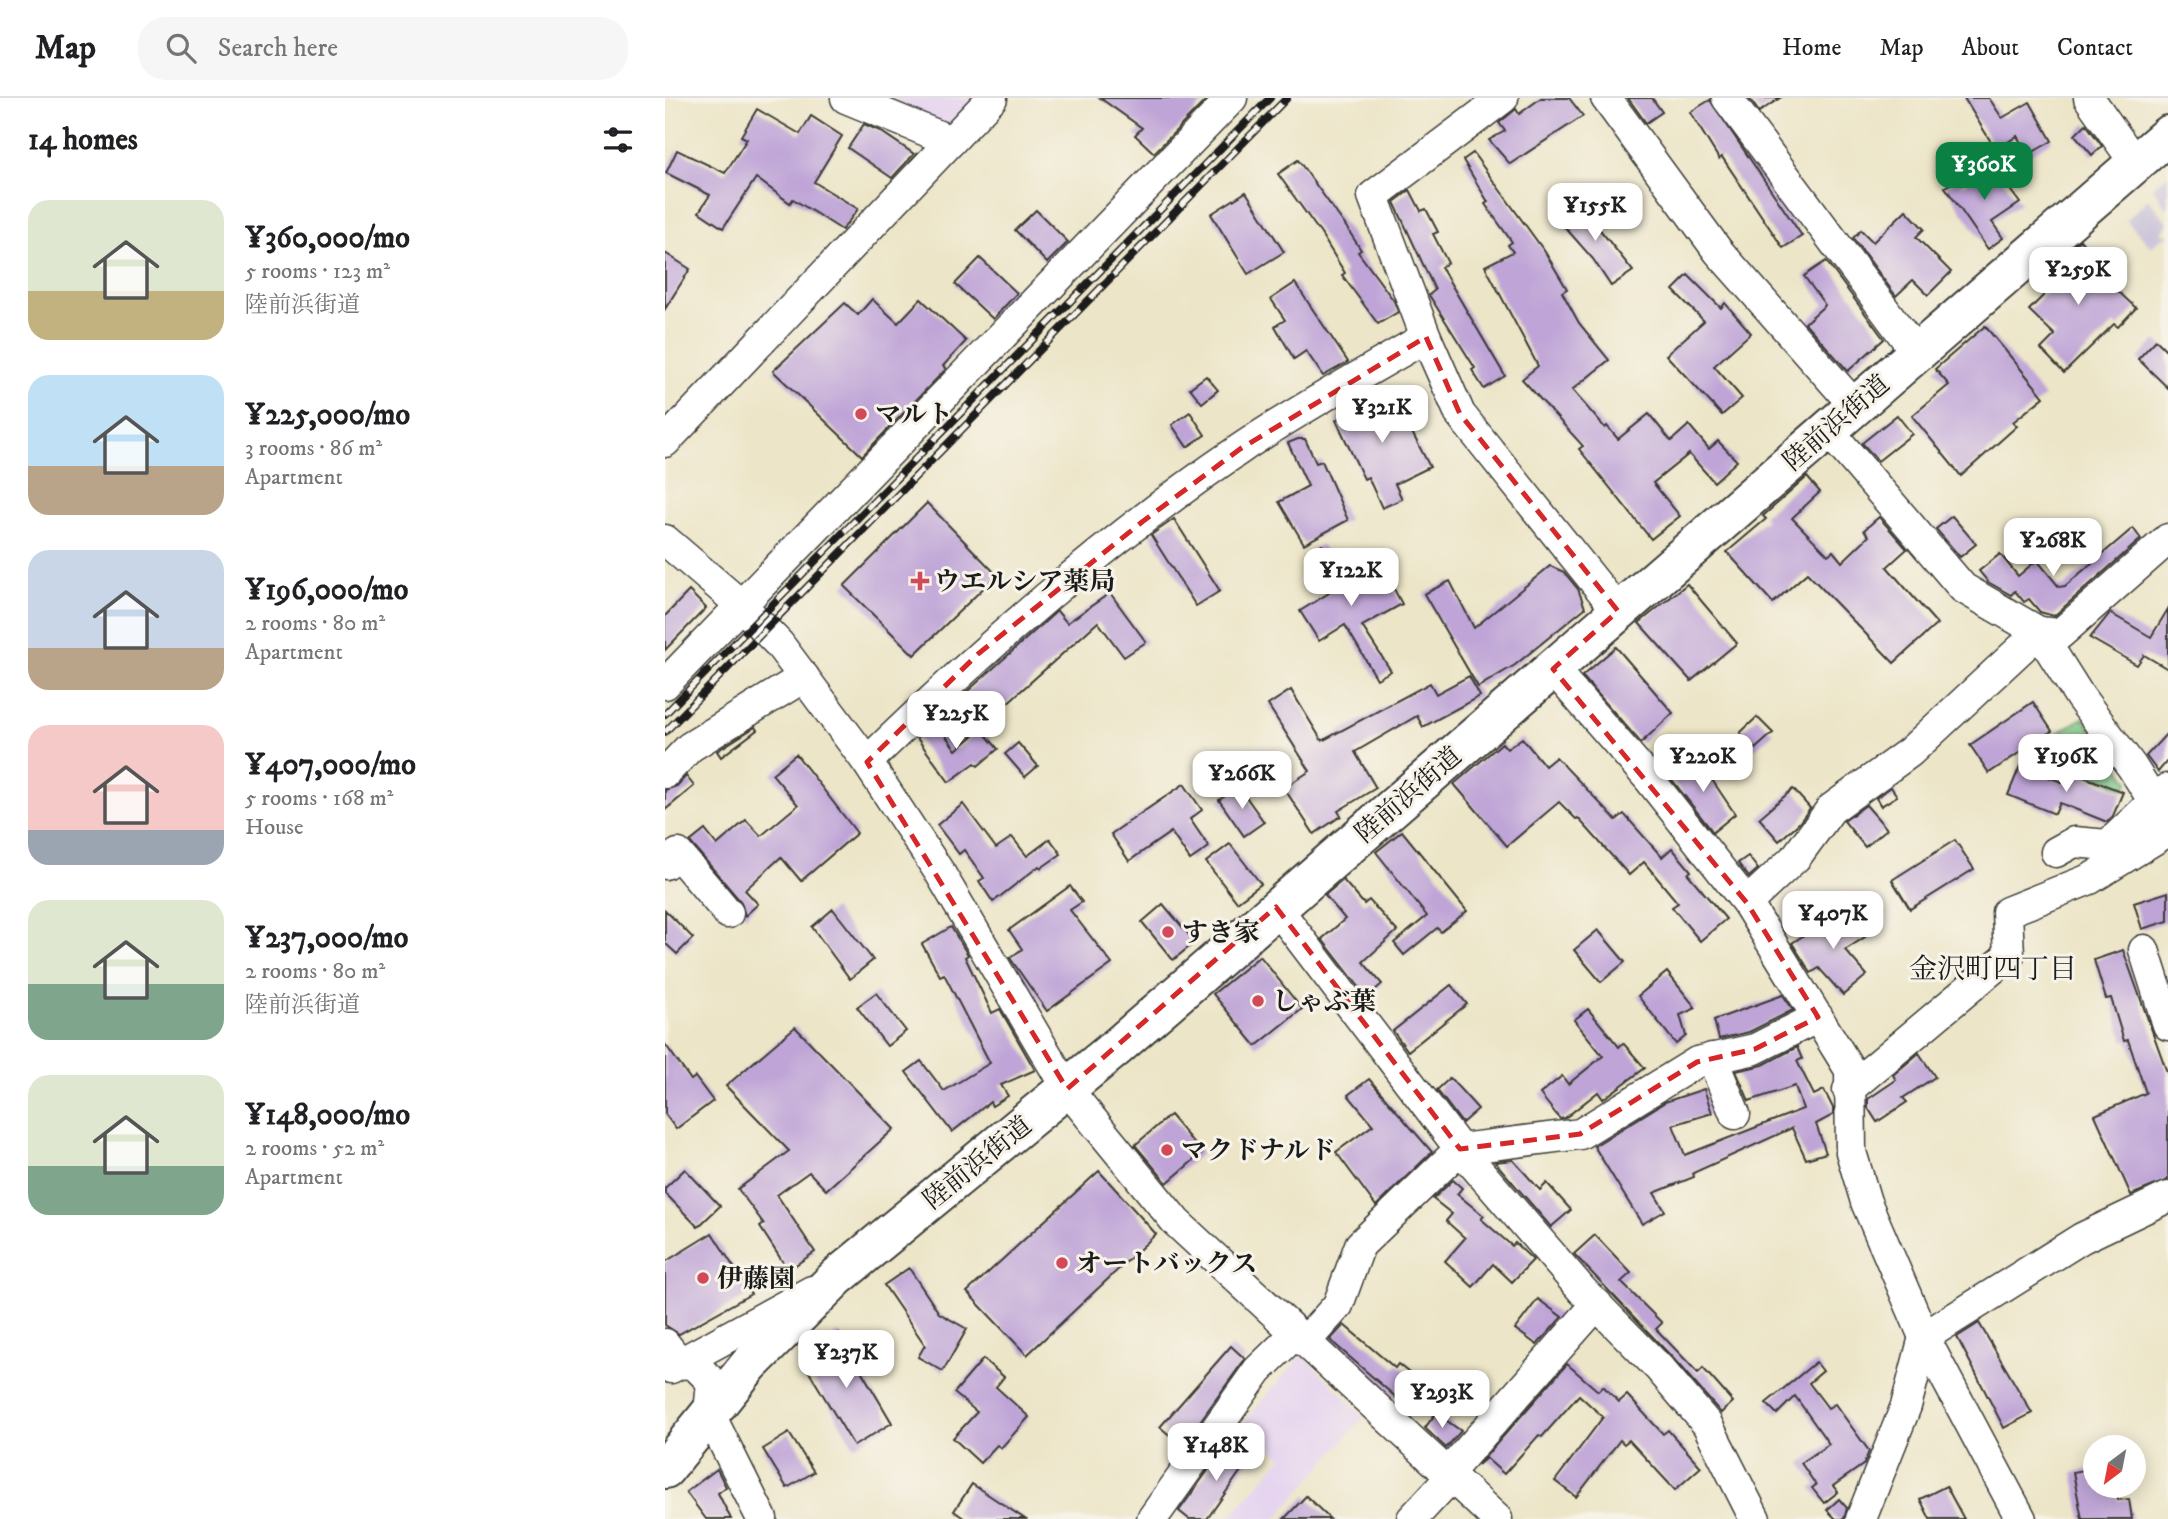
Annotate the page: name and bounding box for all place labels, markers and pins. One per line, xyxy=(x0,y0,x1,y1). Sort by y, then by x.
pin: ¥360K xyxy=(1935,142,2033,202)
pin: ¥155K xyxy=(1546,184,1644,243)
pin: ¥259K xyxy=(2029,248,2127,307)
pin: ¥321K xyxy=(1333,386,1431,445)
place label: マルト xyxy=(875,399,953,432)
marker: マルト xyxy=(853,406,869,422)
pin: ¥268K xyxy=(2004,518,2102,578)
pin: ¥122K xyxy=(1302,548,1400,608)
place label: ウエルシア薬局 xyxy=(934,566,1115,599)
marker: ウエルシア薬局 xyxy=(912,573,928,589)
pin: ¥225K xyxy=(907,692,1005,751)
pin: ¥220K xyxy=(1654,734,1752,794)
pin: ¥196K xyxy=(2017,734,2115,794)
pin: ¥266K xyxy=(1193,752,1291,811)
pin: ¥407K xyxy=(1784,892,1882,951)
place label: すき家 xyxy=(1182,917,1260,950)
marker: すき家 xyxy=(1160,924,1176,940)
place label: しゃぶ葉 xyxy=(1272,986,1376,1019)
marker: しゃぶ葉 xyxy=(1250,993,1266,1009)
place label: マクドナルド xyxy=(1181,1135,1336,1168)
marker: マクドナルド xyxy=(1159,1142,1175,1158)
place label: オートバックス xyxy=(1076,1248,1257,1281)
marker: オートバックス xyxy=(1054,1255,1070,1271)
place label: 伊藤園 xyxy=(717,1263,795,1296)
marker: 伊藤園 xyxy=(695,1270,711,1286)
pin: ¥237K xyxy=(797,1330,895,1390)
pin: ¥293K xyxy=(1393,1370,1491,1430)
pin: ¥148K xyxy=(1167,1424,1265,1483)

